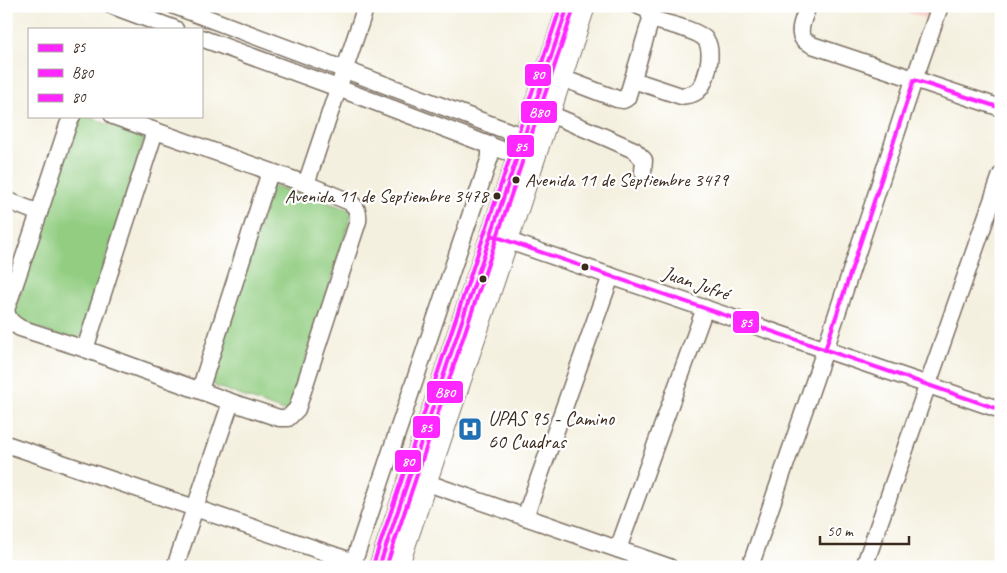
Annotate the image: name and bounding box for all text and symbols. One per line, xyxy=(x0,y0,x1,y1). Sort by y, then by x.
legend xyxy=(28,28,202,118)
text: 85 xyxy=(72,38,87,57)
line badge: 80 xyxy=(524,63,552,87)
text: B80 xyxy=(72,64,95,83)
text: 80 xyxy=(532,66,546,83)
text: 80 xyxy=(72,88,87,107)
line badge: B80 xyxy=(520,100,558,124)
text: B80 xyxy=(529,104,551,121)
line badge: 85 xyxy=(506,134,535,158)
text: 85 xyxy=(515,138,529,155)
place label: Avenida 11 de Septiembre 3479 xyxy=(525,168,730,192)
marker: Avenida 11 de Septiembre 3479 xyxy=(511,175,521,185)
place label: Avenida 11 de Septiembre 3478 xyxy=(285,184,490,208)
marker: Avenida 11 de Septiembre 3478 xyxy=(492,191,502,201)
street label: Juan Jufré xyxy=(659,260,736,307)
unlabelled marker xyxy=(580,262,590,272)
unlabelled marker xyxy=(478,274,488,284)
line badge: 85 xyxy=(732,310,760,334)
text: 85 xyxy=(740,314,754,331)
line badge: B80 xyxy=(426,380,464,404)
text: B80 xyxy=(435,384,457,401)
place label: UPAS 95 - Camino 60 Cuadras xyxy=(488,406,615,454)
line badge: 85 xyxy=(412,415,441,439)
hospital icon: UPAS 95 - Camino 60 Cuadras xyxy=(457,416,483,442)
text: 85 xyxy=(420,419,434,436)
line badge: 80 xyxy=(394,449,422,473)
text: 80 xyxy=(402,453,416,470)
scale bar xyxy=(820,513,908,545)
text: 50 m xyxy=(827,522,854,541)

